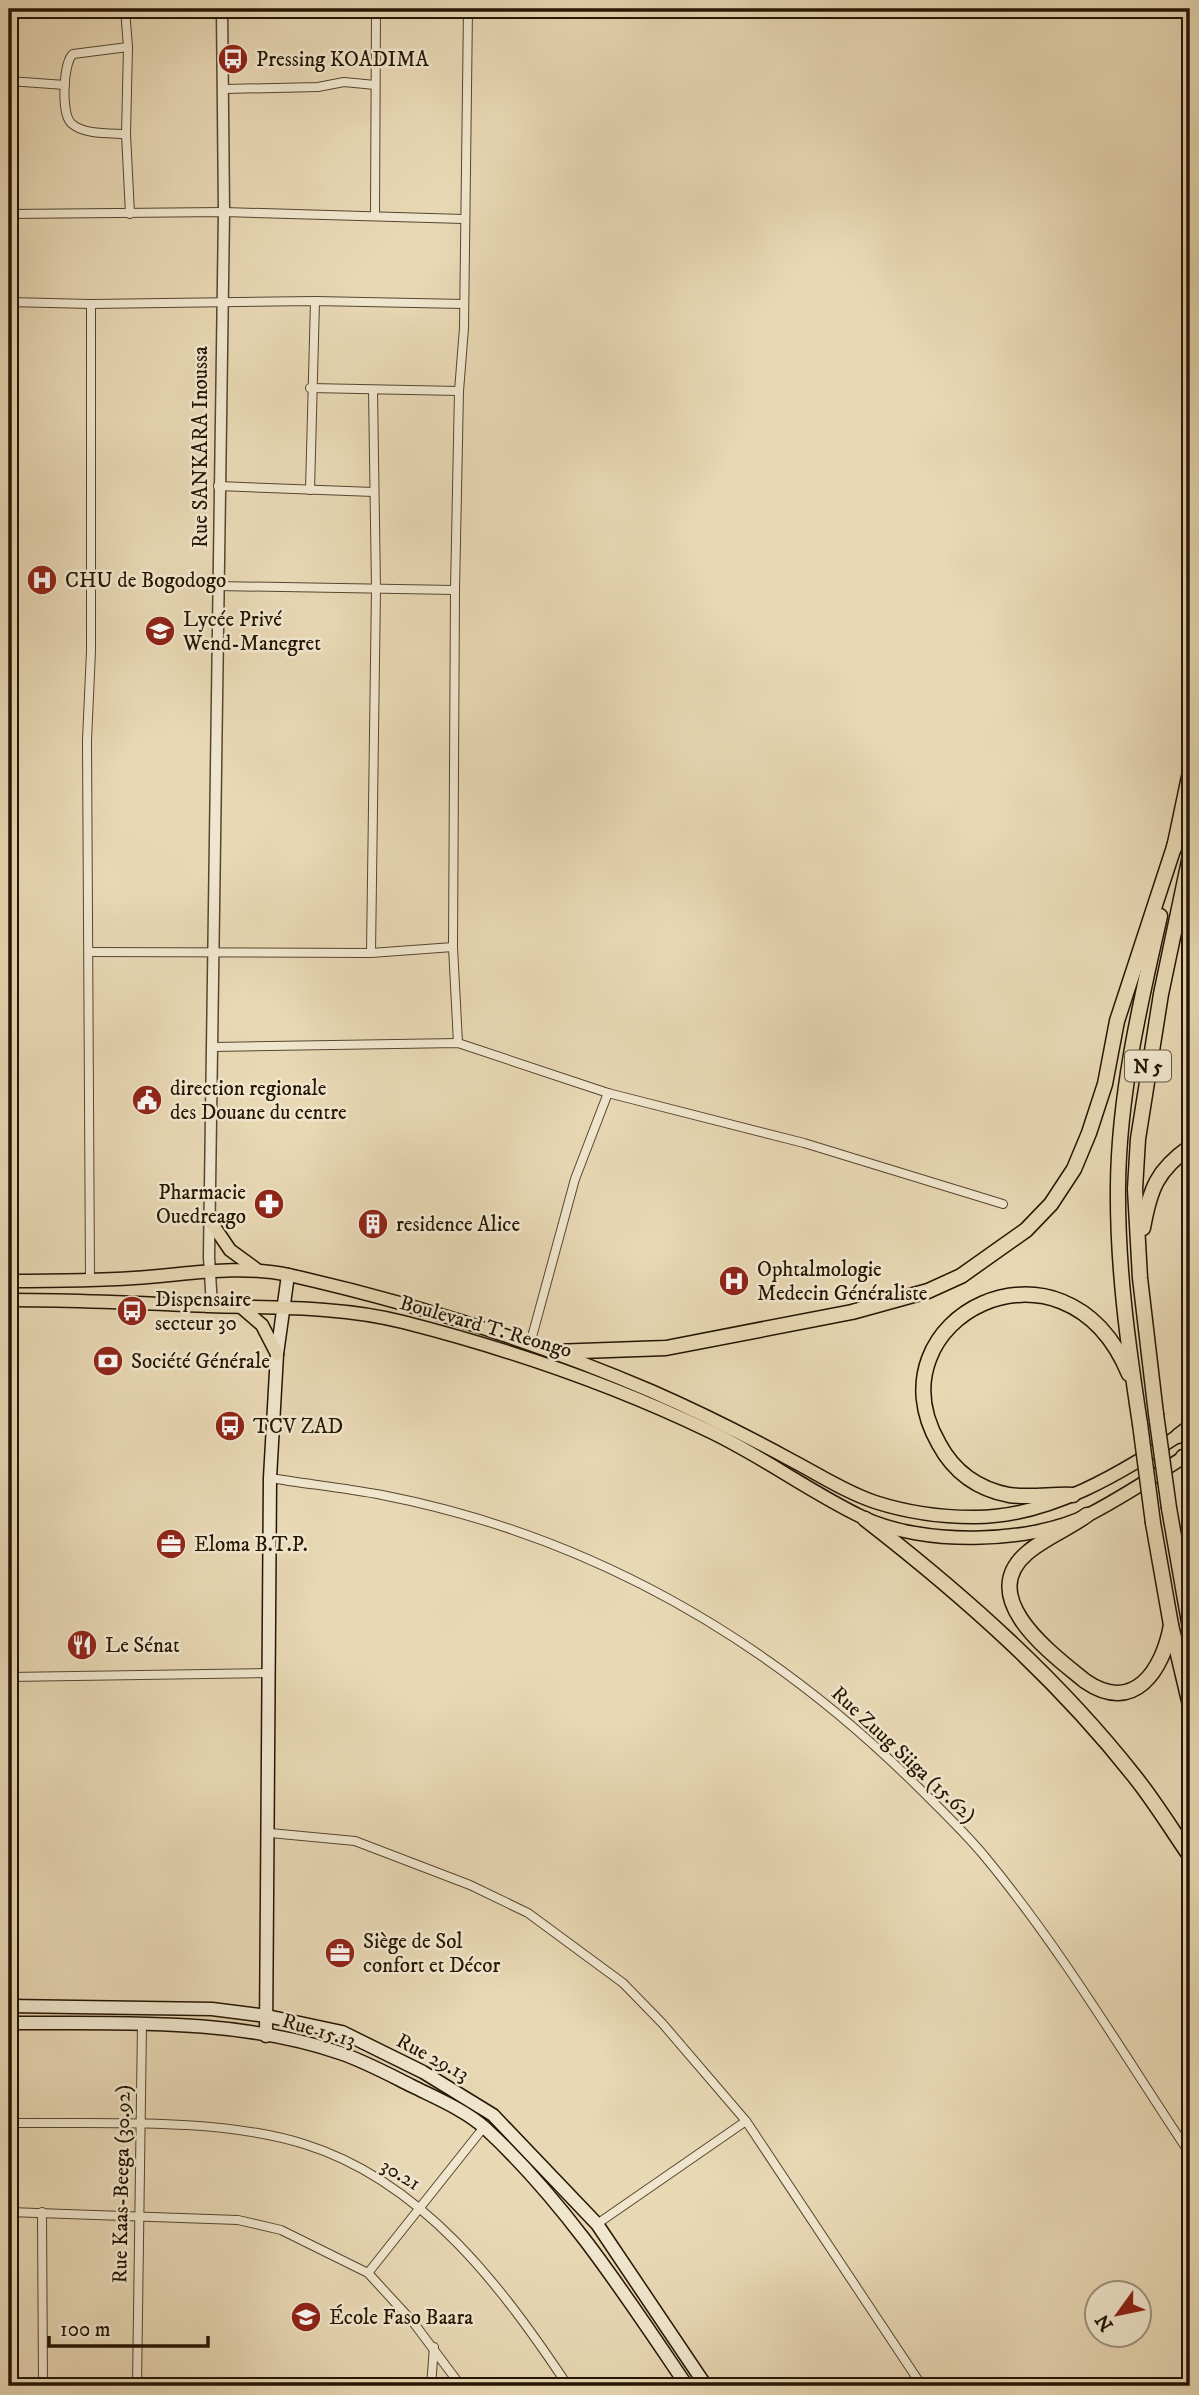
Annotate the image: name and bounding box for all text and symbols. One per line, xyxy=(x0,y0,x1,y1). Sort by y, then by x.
bus stop icon: Pressing KOADIMA xyxy=(216,42,250,76)
place label: Pressing KOADIMA xyxy=(256,47,429,73)
street label: Rue SANKARA Inoussa xyxy=(188,346,214,548)
hospital icon: CHU de Bogodogo xyxy=(25,563,59,597)
place label: CHU de Bogodogo xyxy=(65,568,226,594)
place label: Lycée Privé Wend-Manegret xyxy=(182,607,321,657)
school or university icon: Lycée Privé Wend-Manegret xyxy=(143,614,177,648)
road number: N 5 xyxy=(1125,1050,1171,1082)
place label: direction regionale des Douane du centre xyxy=(170,1076,347,1126)
public building icon: direction regionale des Douane du centre xyxy=(130,1083,164,1117)
place label: Pharmacie Ouedreago xyxy=(156,1180,246,1230)
pharmacy icon: Pharmacie Ouedreago xyxy=(252,1187,286,1221)
building icon: residence Alice xyxy=(356,1207,390,1241)
place label: residence Alice xyxy=(396,1212,520,1238)
place label: Ophtalmologie Medecin Généraliste xyxy=(757,1257,928,1307)
hospital icon: Ophtalmologie Medecin Généraliste xyxy=(717,1264,751,1298)
place label: Dispensaire secteur 30 xyxy=(155,1287,251,1337)
street label: Boulevard T. Reongo xyxy=(397,1290,575,1364)
bus stop icon: Dispensaire secteur 30 xyxy=(115,1294,149,1328)
bank icon: Société Générale xyxy=(91,1344,125,1378)
place label: Société Générale xyxy=(131,1349,270,1375)
bus stop icon: TCV ZAD xyxy=(213,1409,247,1443)
place label: TCV ZAD xyxy=(253,1414,343,1440)
office icon: Eloma B.T.P. xyxy=(154,1527,188,1561)
place label: Eloma B.T.P. xyxy=(194,1532,308,1558)
restaurant icon: Le Sénat xyxy=(65,1628,99,1662)
place label: Le Sénat xyxy=(105,1633,180,1659)
street label: Rue Zuug Siiga (15.62) xyxy=(825,1681,981,1829)
place label: Siège de Sol confort et Décor xyxy=(363,1929,500,1979)
office icon: Siège de Sol confort et Décor xyxy=(323,1936,357,1970)
street label: Rue 15.13 xyxy=(279,2008,358,2054)
street label: Rue 29.13 xyxy=(392,2028,473,2088)
street label: Rue Kaas-Beega (30.92) xyxy=(107,2084,137,2284)
street label: 30.21 xyxy=(376,2153,425,2197)
north arrow xyxy=(1084,2280,1154,2350)
school or university icon: École Faso Baara xyxy=(289,2300,323,2334)
scale bar xyxy=(49,2304,208,2348)
place label: École Faso Baara xyxy=(329,2304,473,2331)
text: N xyxy=(1091,2309,1119,2335)
text: 100 m xyxy=(60,2317,111,2343)

